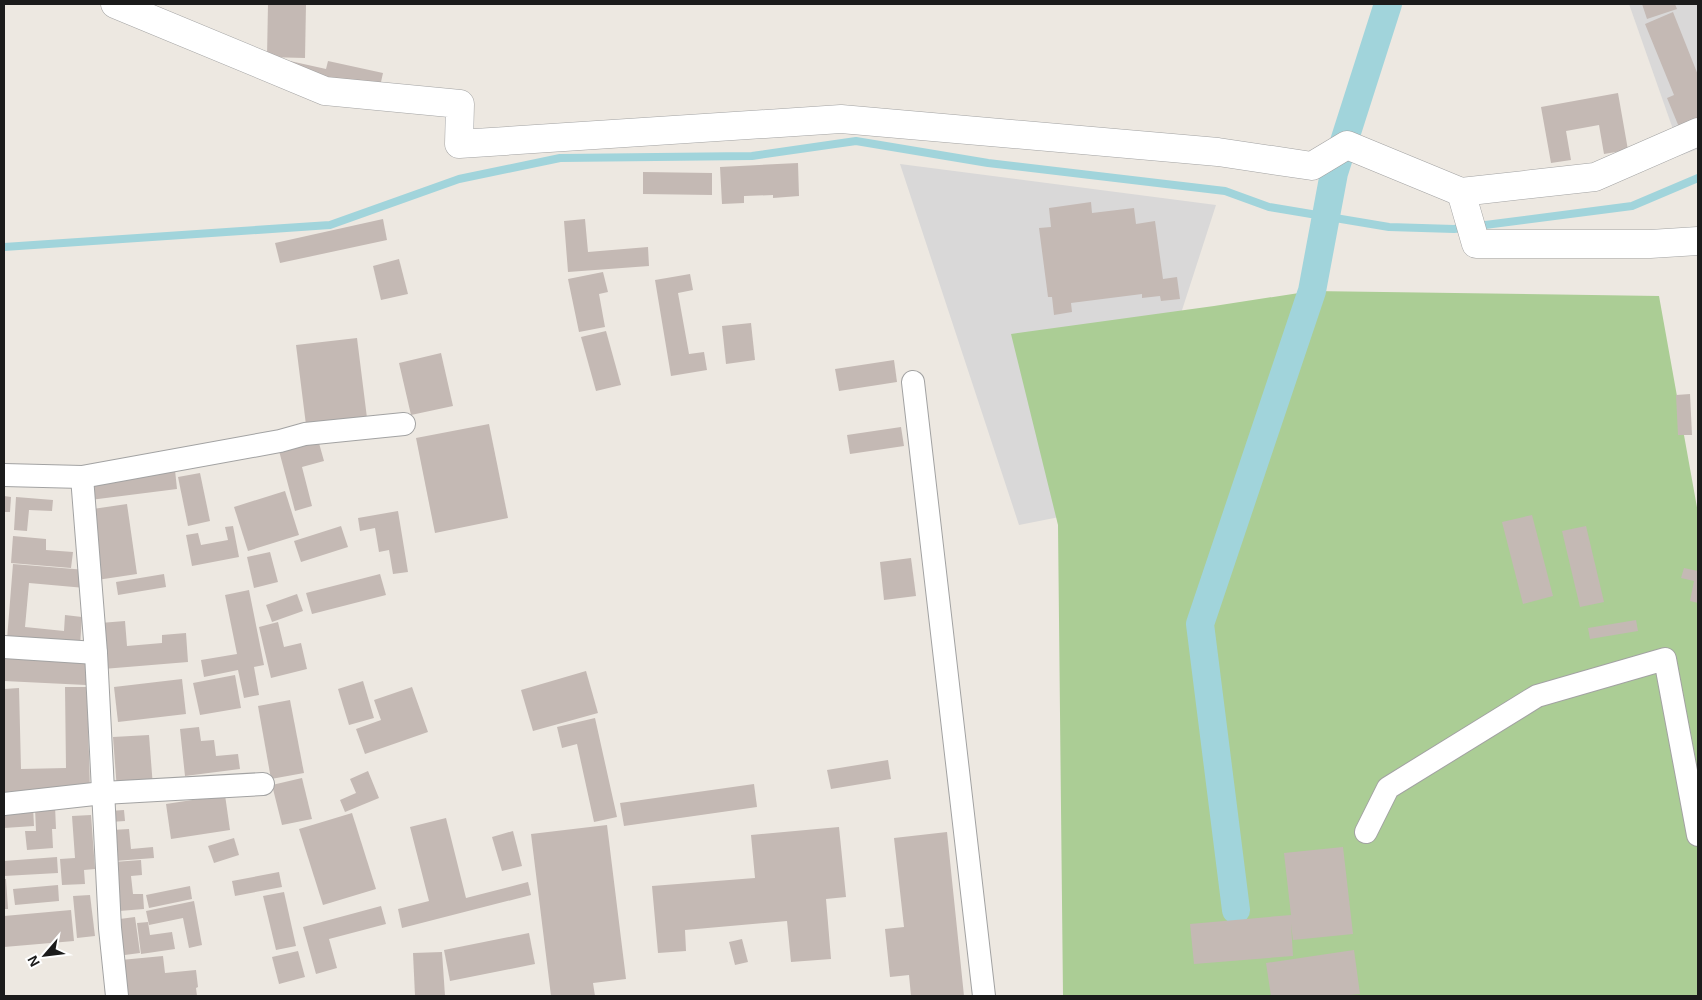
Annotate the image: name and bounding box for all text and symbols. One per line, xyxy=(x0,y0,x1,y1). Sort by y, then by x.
north arrow xyxy=(20,930,70,980)
text: N xyxy=(24,953,43,969)

